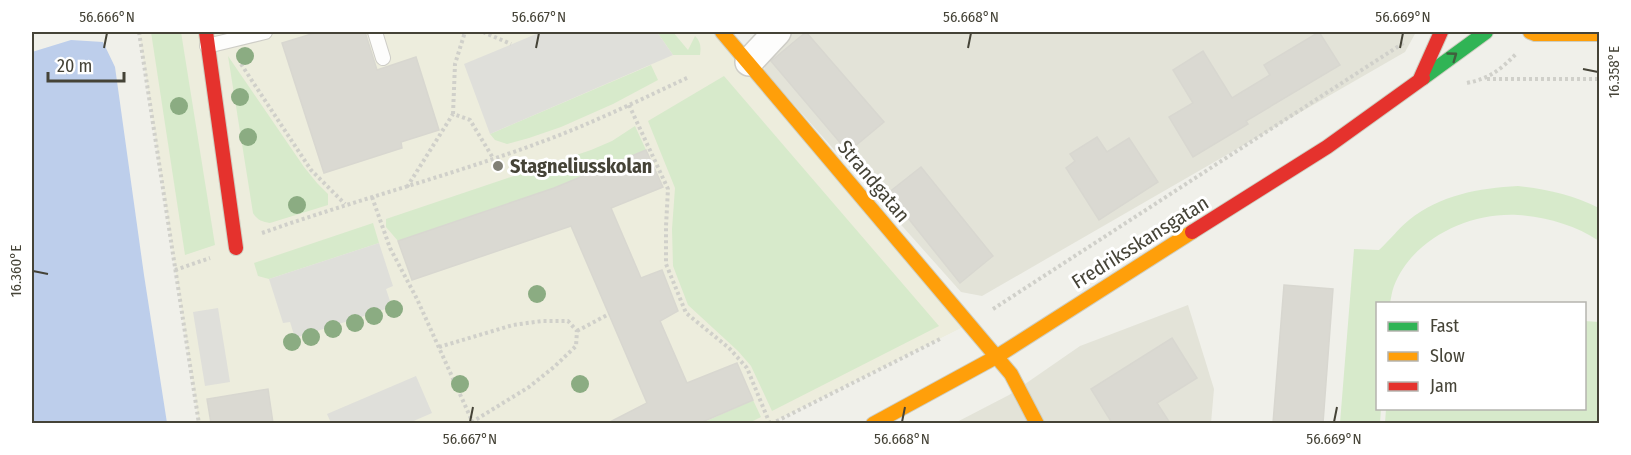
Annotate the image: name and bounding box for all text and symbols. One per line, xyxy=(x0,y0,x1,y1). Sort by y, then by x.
text: 56.666°N xyxy=(79,8,135,26)
text: 56.667°N xyxy=(512,8,566,26)
text: 56.668°N xyxy=(943,8,999,26)
text: 56.669°N xyxy=(1375,8,1431,26)
scale bar xyxy=(48,45,124,83)
text: 16.358°E xyxy=(1605,46,1623,98)
one-way arrow xyxy=(1446,52,1457,63)
text: 20 m xyxy=(57,55,92,77)
street label: Strandgatan xyxy=(833,135,915,227)
place label: Stagneliusskolan xyxy=(510,154,652,178)
marker: Stagneliusskolan xyxy=(491,159,505,173)
street label: Fredriksskansgatan xyxy=(1067,190,1213,294)
text: 16.360°E xyxy=(7,245,25,297)
legend xyxy=(1376,302,1586,410)
text: Fast xyxy=(1430,315,1459,337)
text: Slow xyxy=(1430,345,1465,367)
text: Jam xyxy=(1430,375,1458,397)
text: 56.667°N xyxy=(443,430,497,448)
text: 56.668°N xyxy=(874,430,930,448)
text: 56.669°N xyxy=(1306,430,1362,448)

